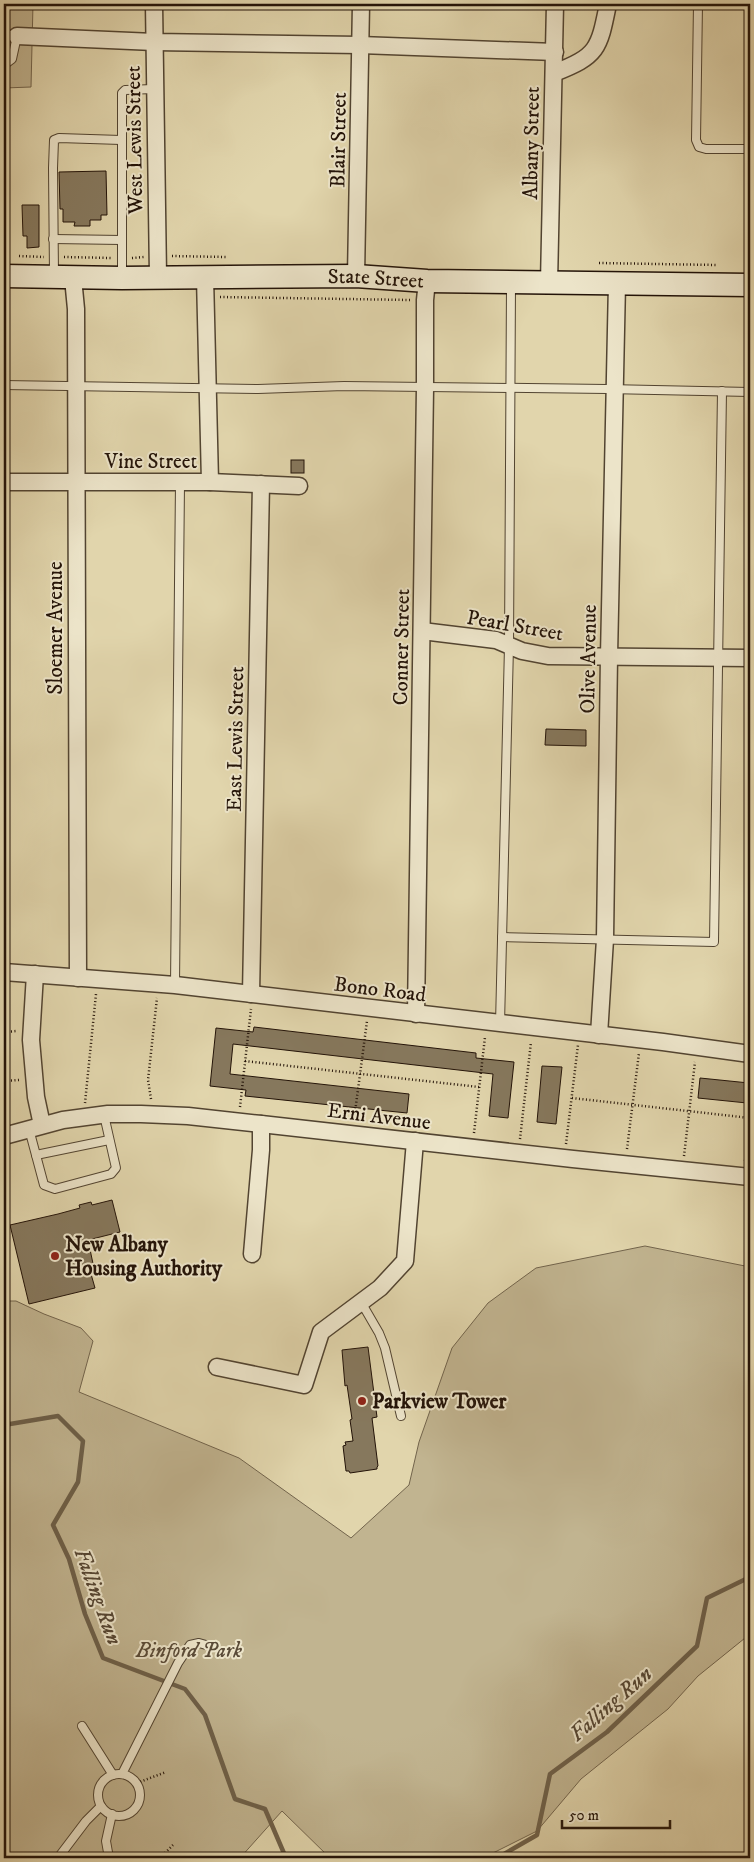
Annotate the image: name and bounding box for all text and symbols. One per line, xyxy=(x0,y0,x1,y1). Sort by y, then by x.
street label: West Lewis Street xyxy=(121,65,149,216)
street label: Albany Street xyxy=(518,86,546,200)
street label: Blair Street xyxy=(325,92,353,188)
street label: State Street xyxy=(328,264,425,295)
street label: Vine Street xyxy=(104,449,197,475)
street label: Sloemer Avenue xyxy=(43,561,69,695)
street label: Conner Street xyxy=(388,588,416,706)
street label: Olive Avenue xyxy=(575,604,603,714)
street label: Pearl Street xyxy=(464,605,565,647)
street label: East Lewis Street xyxy=(222,666,250,812)
street label: Bono Road xyxy=(332,971,428,1009)
street label: Erni Avenue xyxy=(326,1098,432,1136)
place label: New Albany Housing Authority xyxy=(65,1232,223,1282)
marker: New Albany Housing Authority xyxy=(49,1250,61,1262)
place label: Parkview Tower xyxy=(372,1389,507,1415)
marker: Parkview Tower xyxy=(356,1395,368,1407)
water label: Falling Run xyxy=(68,1544,128,1649)
park label: Binford Park xyxy=(135,1638,242,1664)
water label: Falling Run xyxy=(564,1661,658,1747)
scale bar xyxy=(562,1797,669,1829)
text: 50 m xyxy=(569,1806,599,1825)

